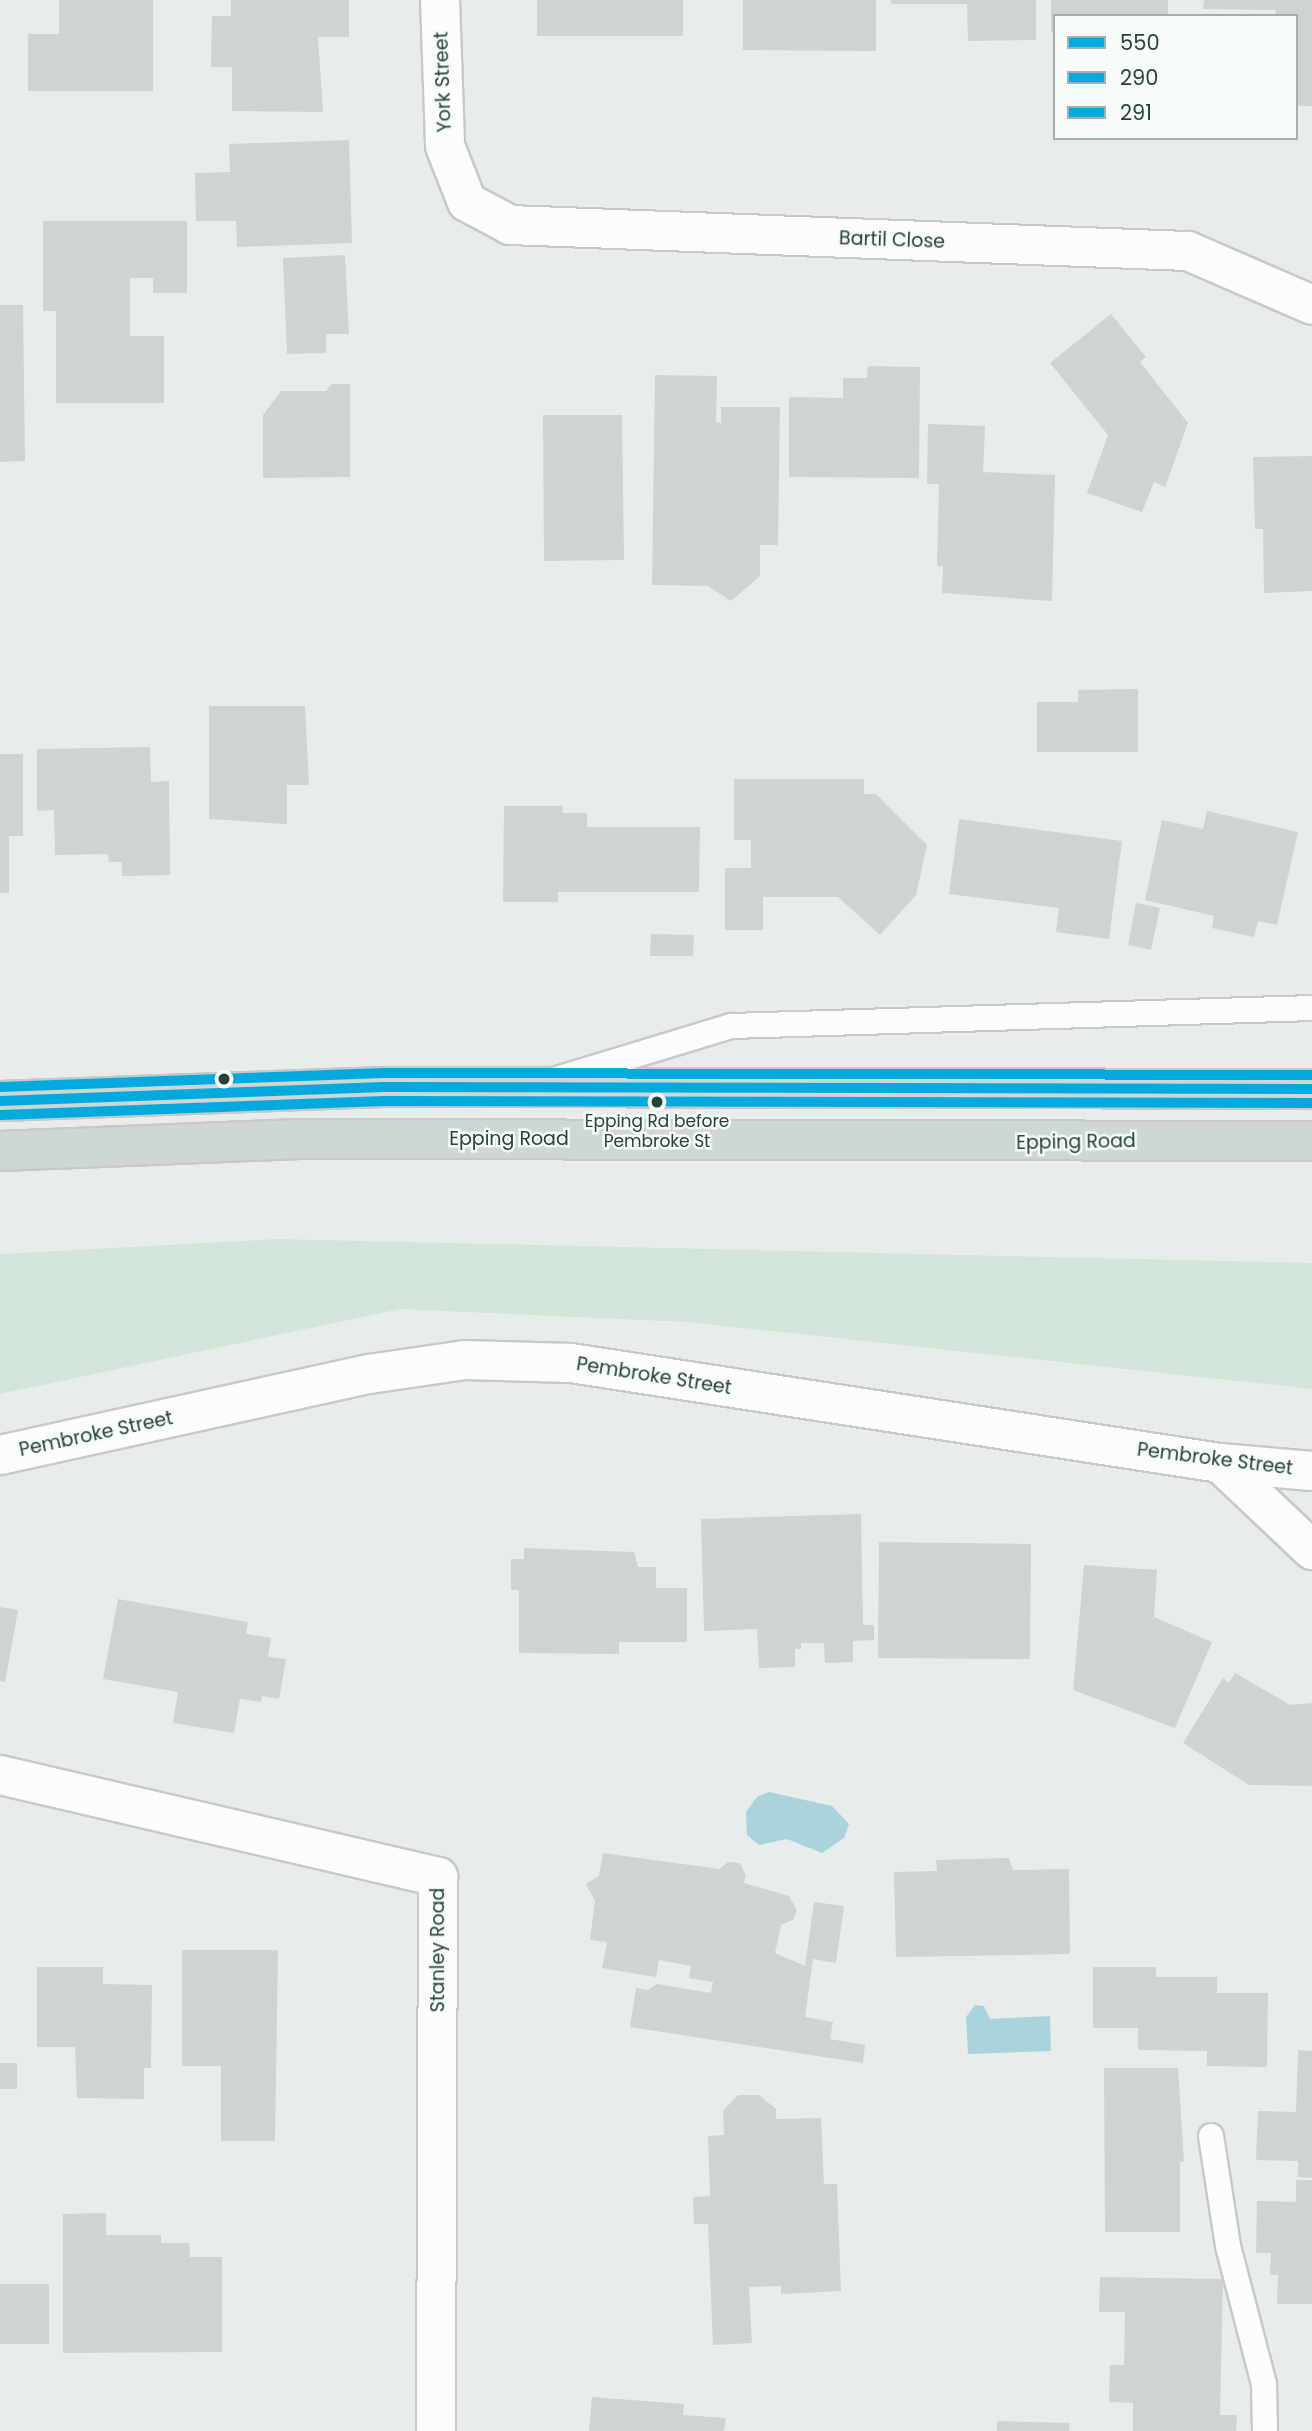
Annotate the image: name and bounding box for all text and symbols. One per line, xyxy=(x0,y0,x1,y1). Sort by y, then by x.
legend xyxy=(1053,14,1298,140)
text: 550 xyxy=(1120,28,1160,57)
street label: York Street xyxy=(430,31,456,133)
text: 290 xyxy=(1120,63,1159,92)
text: 291 xyxy=(1120,98,1152,127)
street label: Bartil Close xyxy=(839,227,945,253)
unlabelled marker xyxy=(217,1072,231,1086)
marker: Epping Rd before Pembroke St xyxy=(650,1095,664,1109)
place label: Epping Rd before Pembroke St xyxy=(585,1112,729,1152)
street label: Epping Road xyxy=(449,1128,569,1150)
street label: Epping Road xyxy=(1016,1130,1136,1154)
street label: Pembroke Street xyxy=(575,1352,733,1400)
street label: Pembroke Street xyxy=(17,1407,175,1461)
street label: Pembroke Street xyxy=(1136,1438,1294,1480)
street label: Stanley Road xyxy=(427,1888,449,2012)

